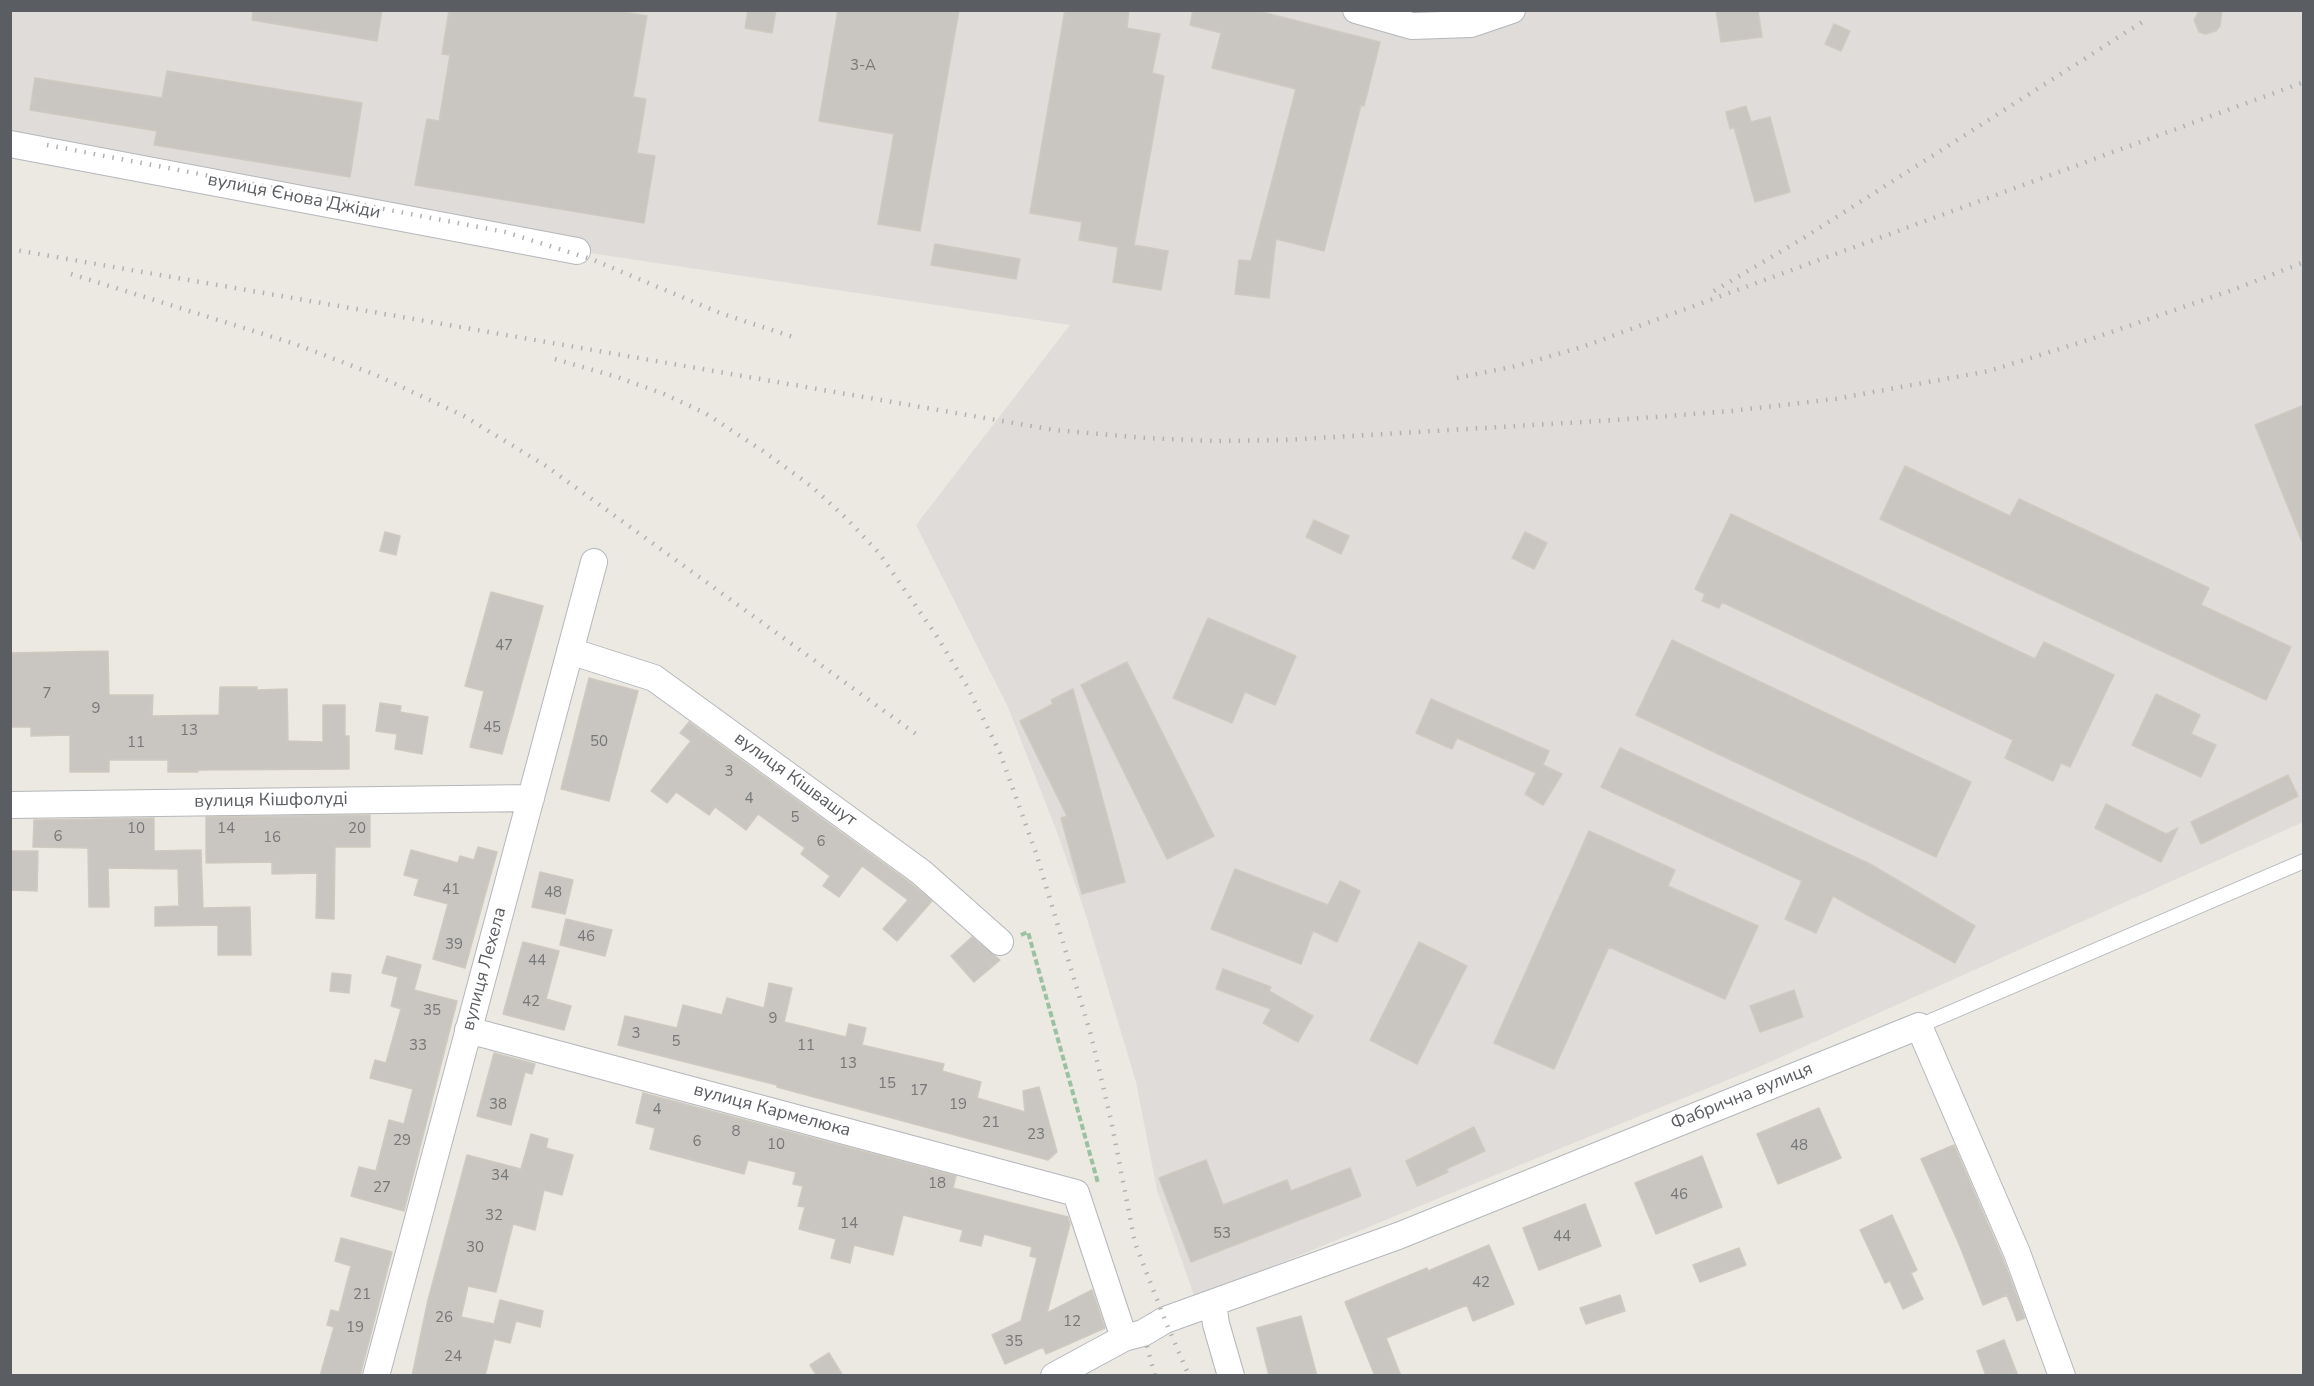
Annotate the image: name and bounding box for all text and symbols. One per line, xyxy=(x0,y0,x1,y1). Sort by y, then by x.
house number: 3-А xyxy=(850,57,876,75)
street label: вулиця Єнова Джіди xyxy=(206,170,382,224)
house number: 47 xyxy=(495,637,513,655)
house number: 7 xyxy=(43,685,51,703)
house number: 9 xyxy=(92,700,100,718)
house number: 45 xyxy=(483,719,501,737)
house number: 13 xyxy=(180,722,198,740)
street label: вулиця Кішвашут xyxy=(729,728,861,832)
house number: 50 xyxy=(590,733,608,751)
house number: 11 xyxy=(127,734,145,752)
house number: 3 xyxy=(725,763,733,781)
street label: вулиця Кішфолуді xyxy=(194,789,348,813)
house number: 4 xyxy=(745,790,753,808)
house number: 5 xyxy=(791,809,799,827)
house number: 10 xyxy=(127,820,145,838)
house number: 14 xyxy=(217,820,235,838)
house number: 20 xyxy=(348,820,366,838)
house number: 6 xyxy=(54,828,62,846)
house number: 16 xyxy=(263,829,281,847)
house number: 6 xyxy=(817,833,825,851)
house number: 41 xyxy=(442,881,460,899)
house number: 48 xyxy=(544,884,562,902)
street label: вулиця Лехела xyxy=(458,905,512,1033)
house number: 46 xyxy=(577,928,595,946)
house number: 39 xyxy=(445,936,463,954)
house number: 44 xyxy=(528,952,546,970)
house number: 42 xyxy=(522,993,540,1011)
house number: 35 xyxy=(423,1002,441,1020)
house number: 9 xyxy=(769,1010,777,1028)
house number: 3 xyxy=(632,1025,640,1043)
house number: 5 xyxy=(672,1033,680,1051)
house number: 33 xyxy=(409,1037,427,1055)
house number: 11 xyxy=(797,1037,815,1055)
house number: 13 xyxy=(839,1055,857,1073)
street label: Фабрична вулиця xyxy=(1668,1059,1816,1135)
house number: 15 xyxy=(878,1075,896,1093)
street label: вулиця Кармелюка xyxy=(691,1080,853,1142)
house number: 17 xyxy=(910,1082,928,1100)
house number: 38 xyxy=(489,1096,507,1114)
house number: 19 xyxy=(949,1096,967,1114)
house number: 4 xyxy=(653,1101,661,1119)
house number: 21 xyxy=(982,1114,1000,1132)
house number: 8 xyxy=(732,1123,740,1141)
house number: 23 xyxy=(1027,1126,1045,1144)
house number: 29 xyxy=(393,1132,411,1150)
house number: 6 xyxy=(693,1133,701,1151)
house number: 10 xyxy=(767,1136,785,1154)
house number: 48 xyxy=(1790,1137,1808,1155)
house number: 34 xyxy=(491,1167,509,1185)
house number: 18 xyxy=(928,1175,946,1193)
house number: 27 xyxy=(373,1179,391,1197)
house number: 46 xyxy=(1670,1186,1688,1204)
house number: 32 xyxy=(485,1207,503,1225)
house number: 14 xyxy=(840,1215,858,1233)
house number: 53 xyxy=(1213,1225,1231,1243)
house number: 44 xyxy=(1553,1228,1571,1246)
house number: 30 xyxy=(466,1239,484,1257)
house number: 42 xyxy=(1472,1274,1490,1292)
house number: 21 xyxy=(353,1286,371,1304)
house number: 26 xyxy=(435,1309,453,1327)
house number: 12 xyxy=(1063,1313,1081,1331)
house number: 19 xyxy=(346,1319,364,1337)
house number: 35 xyxy=(1005,1333,1023,1351)
house number: 24 xyxy=(444,1348,462,1366)

